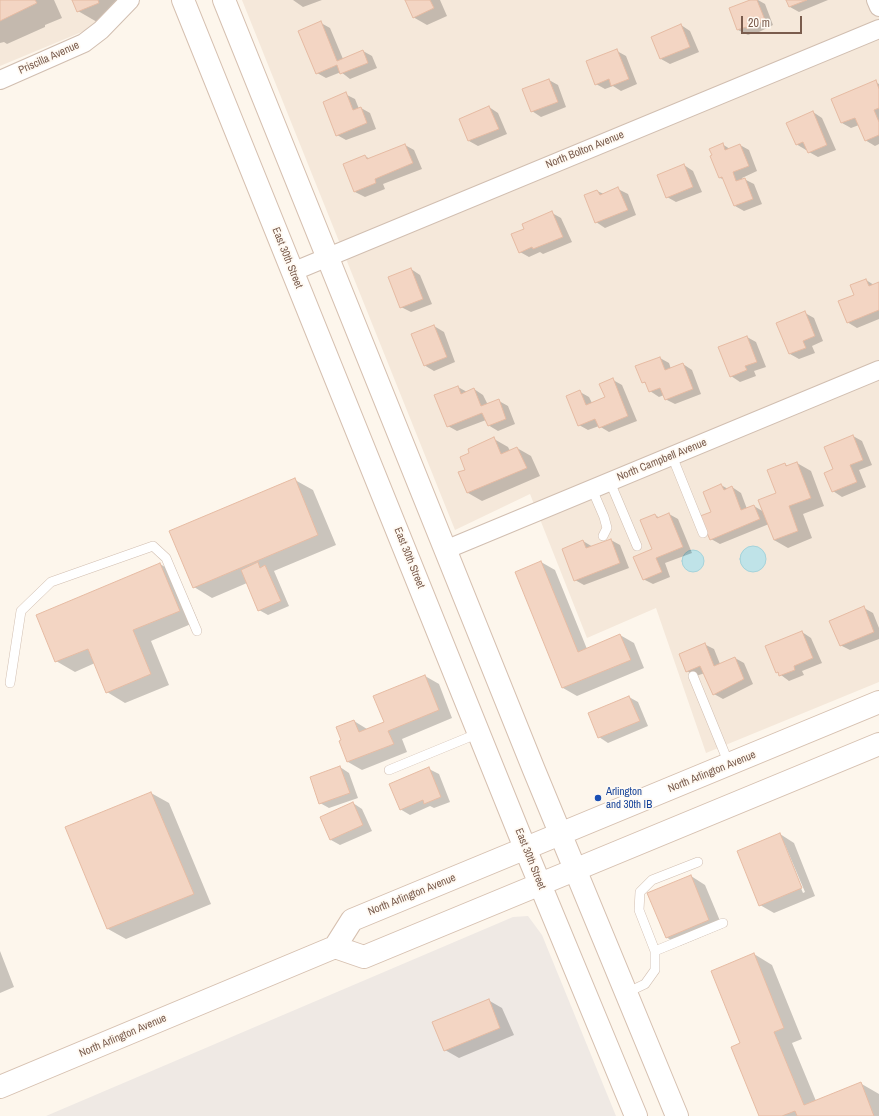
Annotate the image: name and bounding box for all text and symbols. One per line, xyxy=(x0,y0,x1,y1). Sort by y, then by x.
scale bar xyxy=(743,8,804,34)
text: 20 m xyxy=(748,15,770,31)
street label: Priscilla Avenue xyxy=(17,39,81,77)
street label: North Bolton Avenue xyxy=(544,128,626,172)
street label: East 30th Street xyxy=(269,226,305,290)
street label: North Campbell Avenue xyxy=(615,436,709,484)
street label: East 30th Street xyxy=(391,526,427,590)
street label: North Arlington Avenue xyxy=(666,748,758,796)
place label: Arlington and 30th IB xyxy=(606,785,652,811)
marker: Arlington and 30th IB xyxy=(593,793,603,803)
street label: East 30th Street xyxy=(512,827,548,891)
street label: North Arlington Avenue xyxy=(366,871,458,919)
street label: North Arlington Avenue xyxy=(77,1012,169,1060)

